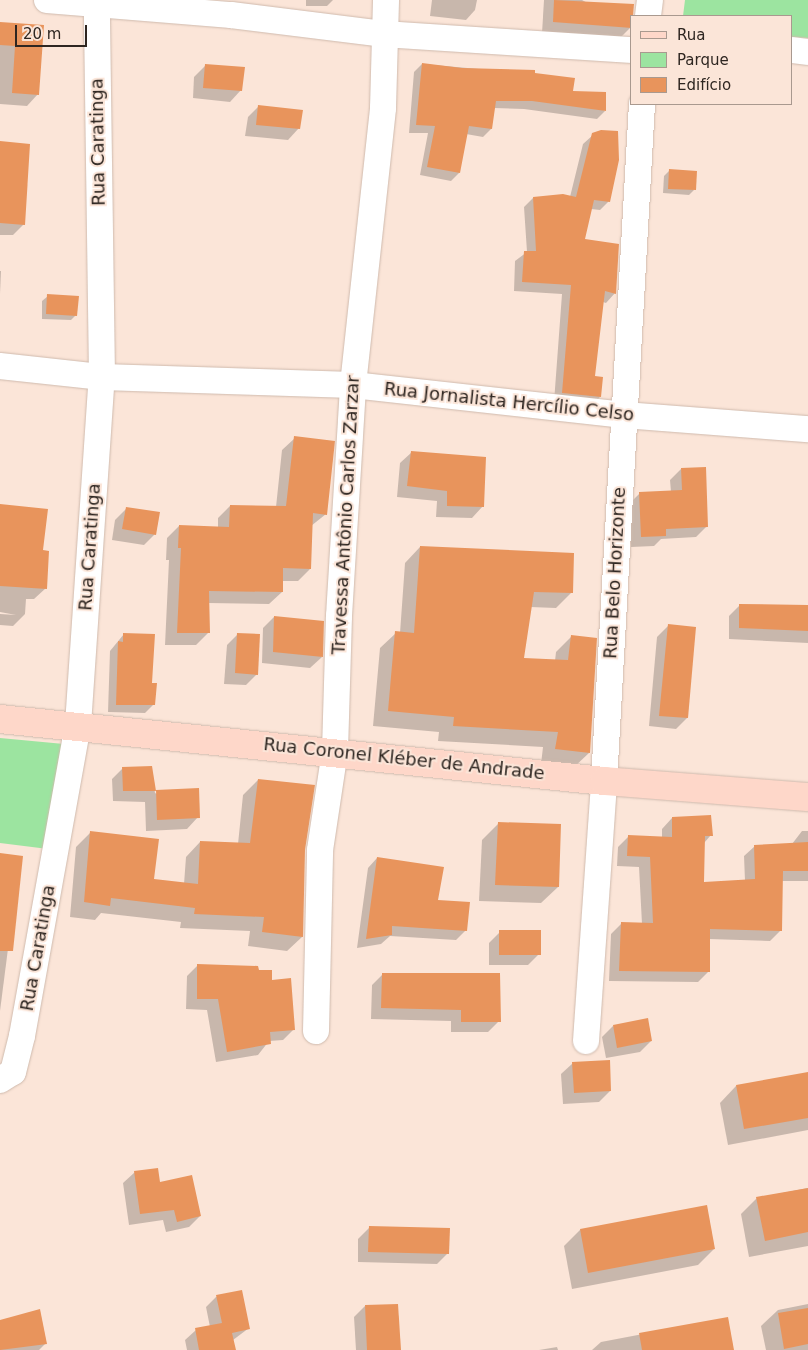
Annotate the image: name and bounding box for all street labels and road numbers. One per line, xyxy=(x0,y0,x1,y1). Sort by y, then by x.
street label: Rua Caratinga xyxy=(86,78,110,206)
street label: Travessa Antônio Carlos Zarzar xyxy=(328,375,364,655)
street label: Rua Jornalista Hercílio Celso xyxy=(383,378,635,426)
street label: Rua Caratinga xyxy=(75,482,105,612)
street label: Rua Belo Horizonte xyxy=(600,487,630,659)
street label: Rua Coronel Kléber de Andrade xyxy=(262,733,546,785)
street label: Rua Caratinga xyxy=(16,883,60,1013)

